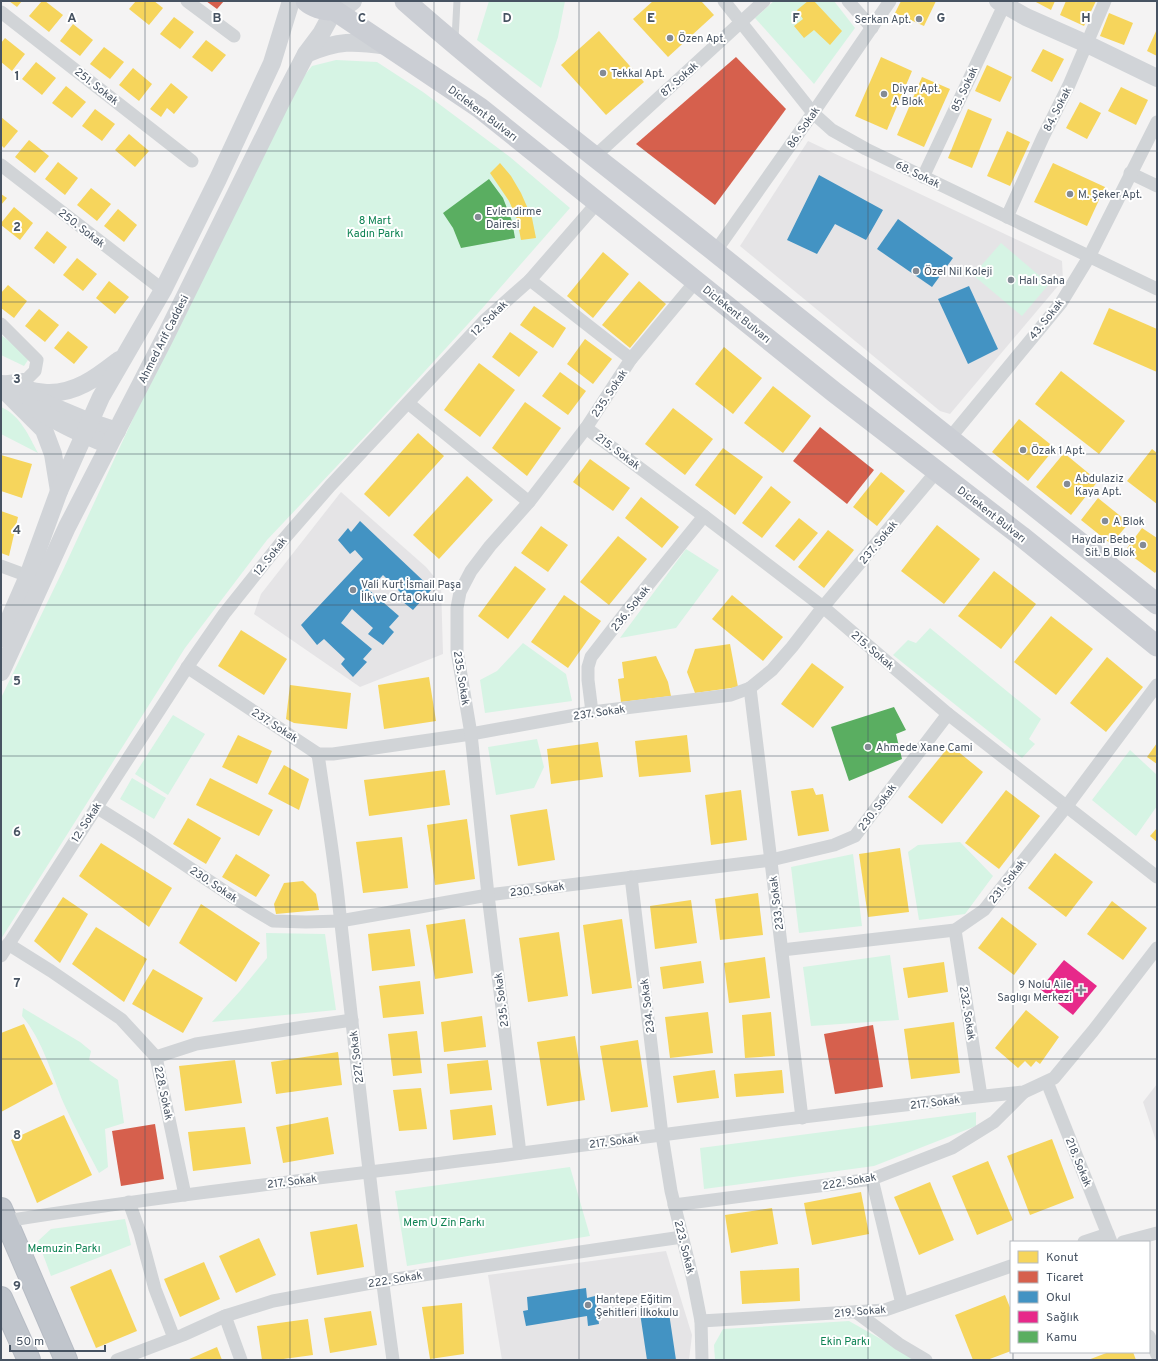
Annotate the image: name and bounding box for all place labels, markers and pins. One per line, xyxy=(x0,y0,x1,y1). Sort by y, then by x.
place label: Serkan Apt. xyxy=(855,13,911,27)
marker: Serkan Apt. xyxy=(914,14,924,24)
place label: Özen Apt. xyxy=(678,31,726,46)
marker: Özen Apt. xyxy=(665,33,675,43)
place label: Tekkal Apt. xyxy=(611,67,665,81)
marker: Tekkal Apt. xyxy=(598,68,608,78)
place label: Diyar Apt. A Blok xyxy=(892,82,940,109)
marker: Diyar Apt. A Blok xyxy=(879,89,889,99)
place label: M. Şeker Apt. xyxy=(1078,188,1142,202)
marker: M. Şeker Apt. xyxy=(1065,189,1075,199)
place label: Evlendirme Dairesi xyxy=(486,205,542,232)
marker: Evlendirme Dairesi xyxy=(473,212,483,222)
place label: Özel Nil Koleji xyxy=(924,264,992,279)
marker: Özel Nil Koleji xyxy=(911,266,921,276)
place label: Halı Saha xyxy=(1019,274,1065,288)
marker: Halı Saha xyxy=(1006,275,1016,285)
place label: Özak 1 Apt. xyxy=(1031,443,1085,458)
marker: Özak 1 Apt. xyxy=(1018,445,1028,455)
place label: Abdulaziz Kaya Apt. xyxy=(1075,472,1124,499)
marker: Abdulaziz Kaya Apt. xyxy=(1062,479,1072,489)
place label: A Blok xyxy=(1113,515,1145,529)
marker: A Blok xyxy=(1100,516,1110,526)
place label: Haydar Bebe Sit. B Blok xyxy=(1072,533,1135,560)
marker: Haydar Bebe Sit. B Blok xyxy=(1138,540,1148,550)
place label: Vali Kurt İsmail Paşa İlk ve Orta Okulu xyxy=(361,577,461,605)
marker: Vali Kurt İsmail Paşa İlk ve Orta Okulu xyxy=(348,585,358,595)
place label: Ahmede Xane Cami xyxy=(876,741,973,755)
marker: Ahmede Xane Cami xyxy=(863,742,873,752)
place label: 9 Nolu Aile Saglıgı Merkezi xyxy=(997,978,1072,1005)
marker: 9 Nolu Aile Saglıgı Merkezi xyxy=(1075,984,1087,996)
place label: Hantepe Eğitim Şehitleri İlkokulu xyxy=(596,1293,678,1320)
marker: Hantepe Eğitim Şehitleri İlkokulu xyxy=(583,1300,593,1310)

